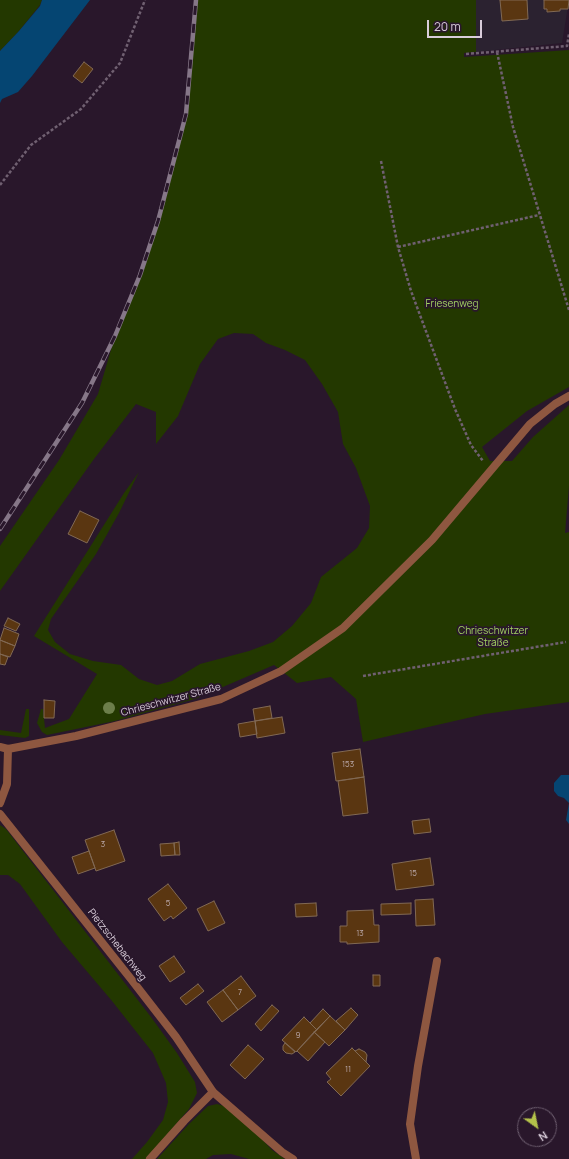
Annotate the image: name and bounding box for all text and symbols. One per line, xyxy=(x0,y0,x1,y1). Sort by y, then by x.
scale bar xyxy=(429,12,484,38)
text: 20 m xyxy=(434,18,461,35)
park label: Friesenweg xyxy=(426,298,478,310)
park label: Chrieschwitzer Straße xyxy=(458,625,528,648)
street label: Chrieschwitzer Straße xyxy=(120,681,222,719)
house number: 153 xyxy=(342,760,354,770)
house number: 3 xyxy=(101,840,105,850)
house number: 15 xyxy=(409,869,417,879)
house number: 5 xyxy=(166,899,170,909)
street label: Pietzschebachweg xyxy=(85,907,149,983)
house number: 13 xyxy=(356,929,364,939)
house number: 7 xyxy=(238,988,242,998)
house number: 9 xyxy=(296,1031,300,1041)
house number: 11 xyxy=(345,1065,351,1075)
north arrow xyxy=(517,1107,557,1147)
text: N xyxy=(536,1128,551,1145)

